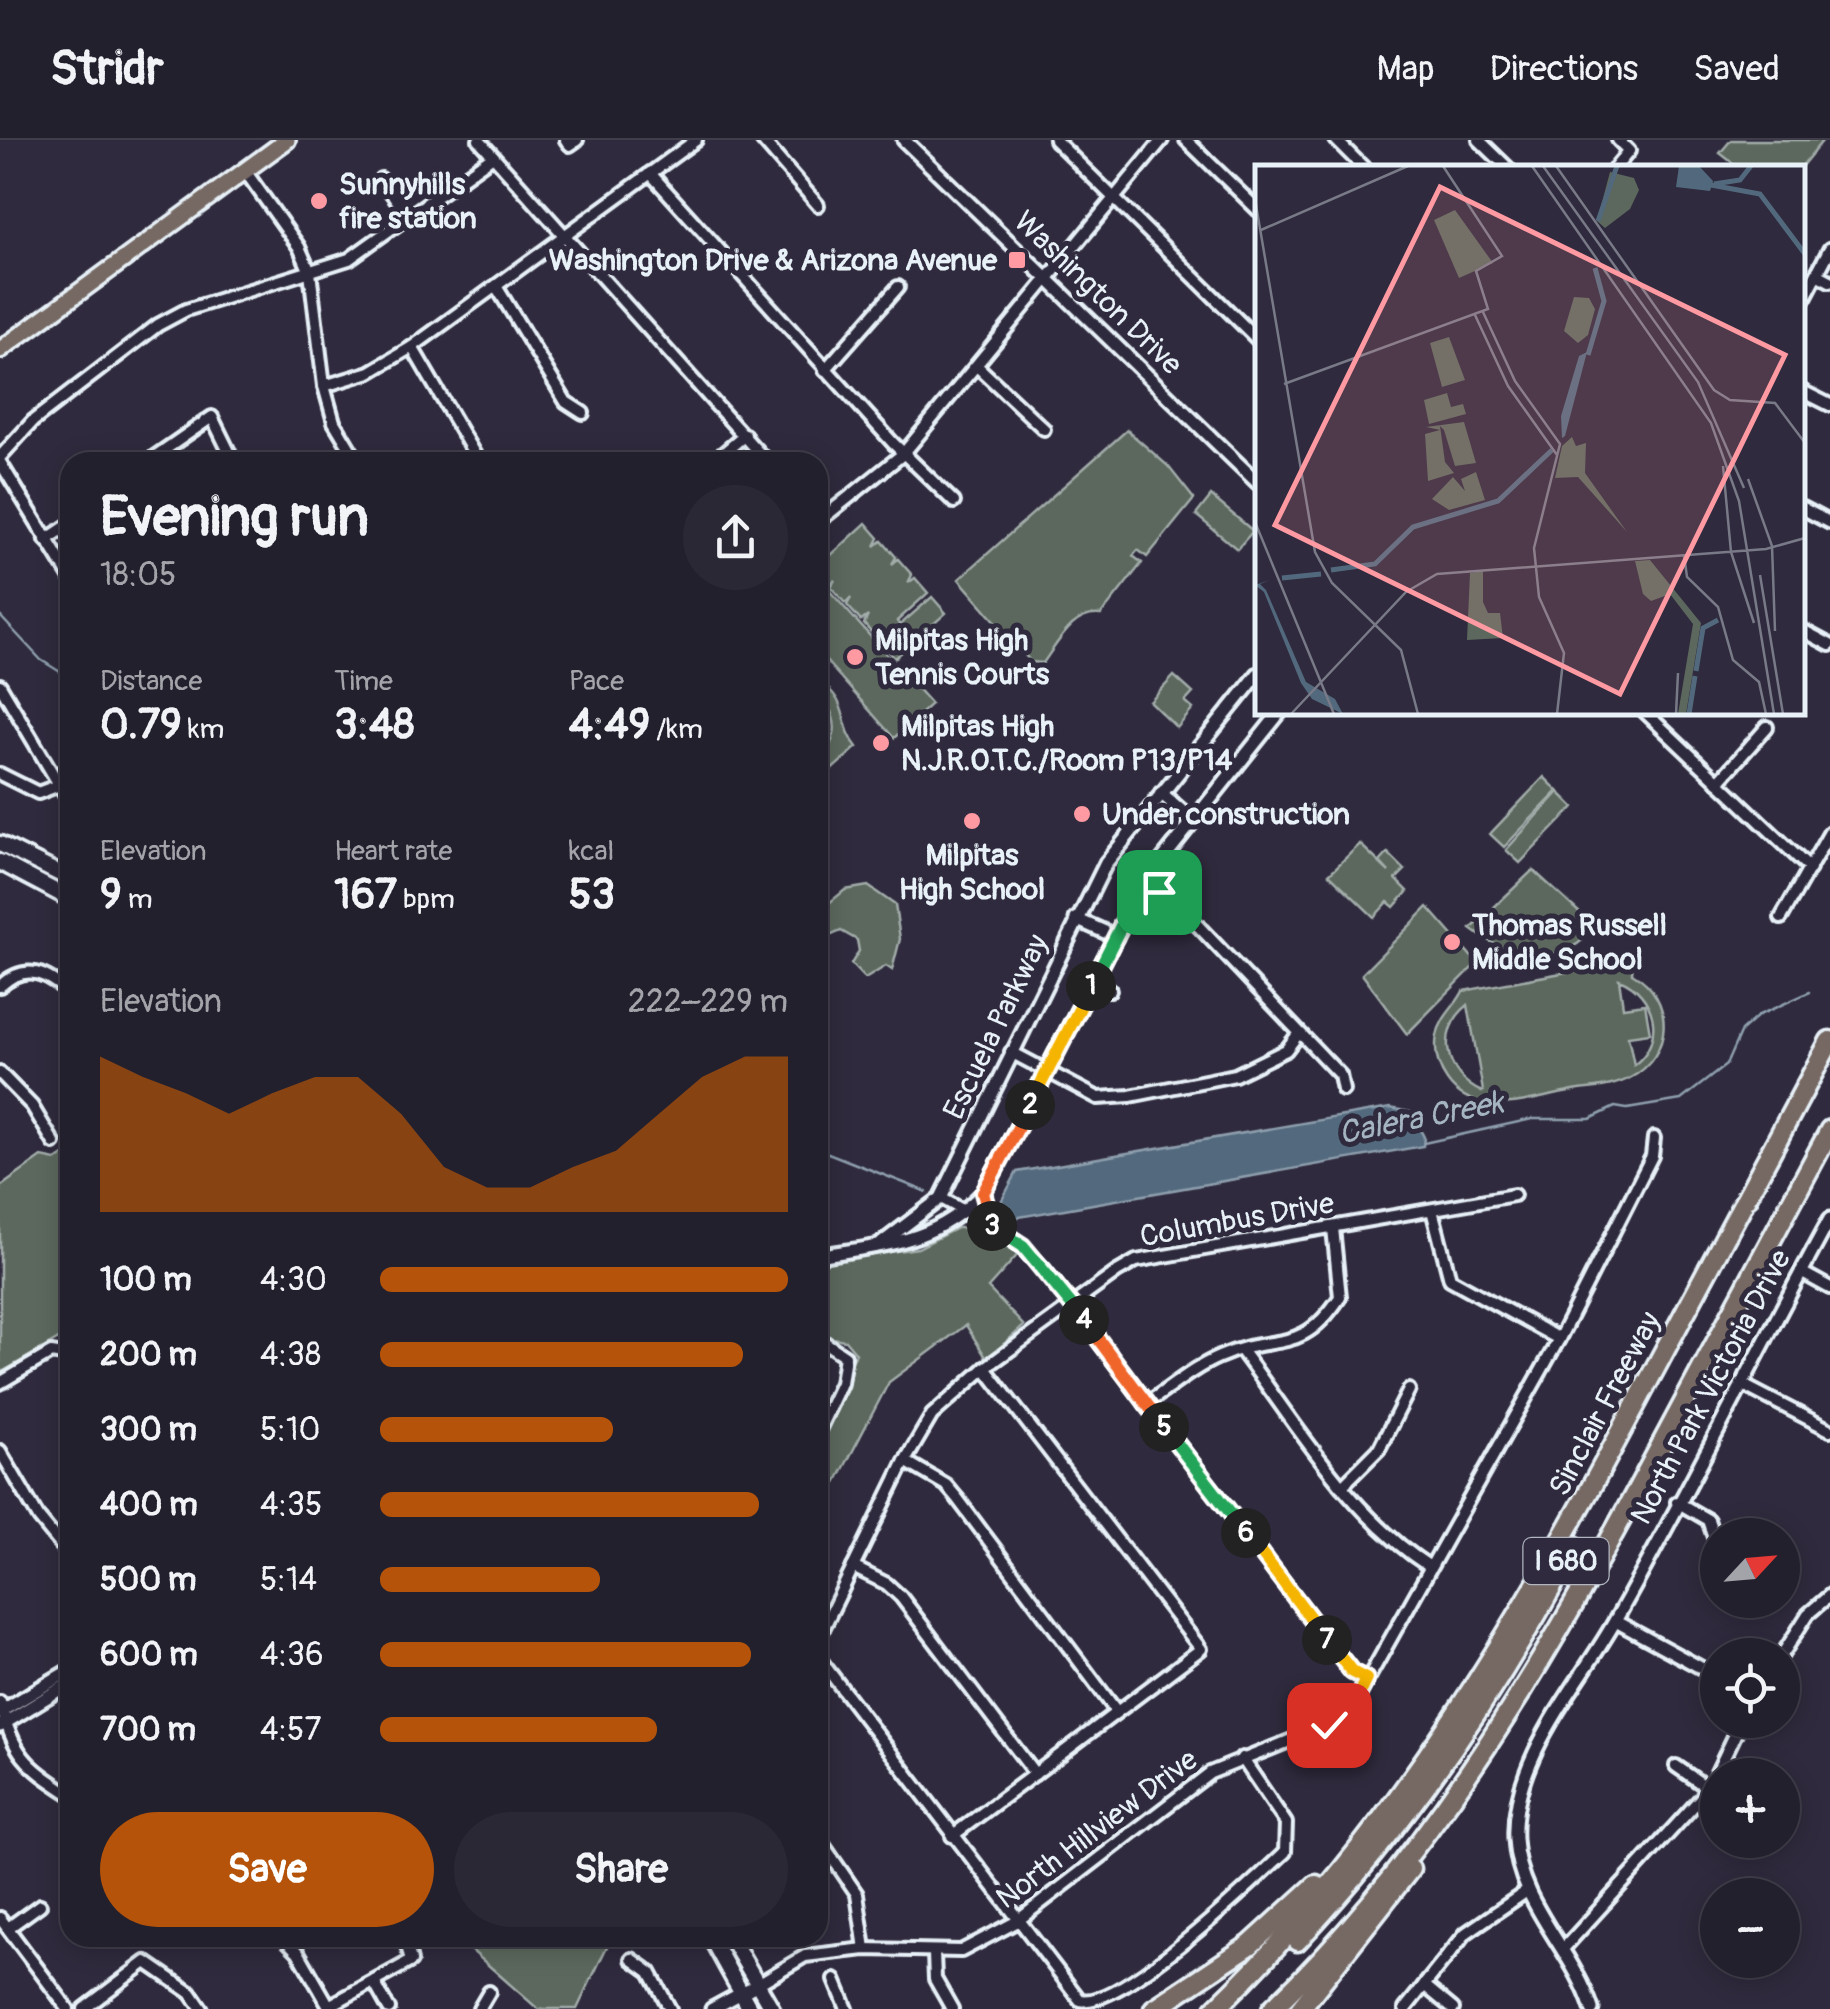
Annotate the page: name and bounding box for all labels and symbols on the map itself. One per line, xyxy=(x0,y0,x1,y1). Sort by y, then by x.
inset map xyxy=(1255,165,1805,715)
place label: Sunnyhills fire station xyxy=(339,166,477,237)
marker: Sunnyhills fire station xyxy=(308,190,330,212)
street label: Washington Drive xyxy=(1006,203,1190,383)
place label: Washington Drive & Arizona Avenue xyxy=(549,242,998,279)
marker: Washington Drive & Arizona Avenue xyxy=(1006,249,1028,271)
place label: Milpitas High Tennis Courts xyxy=(874,622,1050,693)
marker: Milpitas High Tennis Courts xyxy=(844,646,866,668)
place label: Milpitas High N.J.R.O.T.C./Room P13/P14 xyxy=(901,708,1233,779)
marker: Milpitas High N.J.R.O.T.C./Room P13/P14 xyxy=(870,732,892,754)
place label: Under construction xyxy=(1102,796,1350,833)
marker: Under construction xyxy=(1071,803,1093,825)
marker: Milpitas High School xyxy=(961,810,983,832)
place label: Milpitas High School xyxy=(899,837,1045,908)
pin xyxy=(1117,850,1202,935)
place label: Thomas Russell Middle School xyxy=(1471,907,1667,978)
street label: Escuela Parkway xyxy=(935,928,1057,1126)
marker: Thomas Russell Middle School xyxy=(1441,931,1463,953)
pin: 1 xyxy=(1066,961,1116,1011)
pin: 2 xyxy=(1005,1080,1055,1130)
water label: Calera Creek xyxy=(1335,1082,1509,1154)
street label: Columbus Drive xyxy=(1137,1185,1337,1255)
pin: 3 xyxy=(967,1201,1017,1251)
street label: North Park Victoria Drive xyxy=(1623,1243,1799,1531)
pin: 4 xyxy=(1059,1295,1109,1345)
street label: Sinclair Freeway xyxy=(1541,1305,1669,1502)
pin: 5 xyxy=(1139,1402,1189,1452)
pin: 6 xyxy=(1221,1508,1271,1558)
north arrow xyxy=(1700,1518,1800,1618)
road number: I 680 xyxy=(1524,1538,1608,1584)
pin: 7 xyxy=(1302,1615,1352,1665)
pin xyxy=(1287,1683,1372,1768)
street label: North Hillview Drive xyxy=(989,1741,1205,1917)

